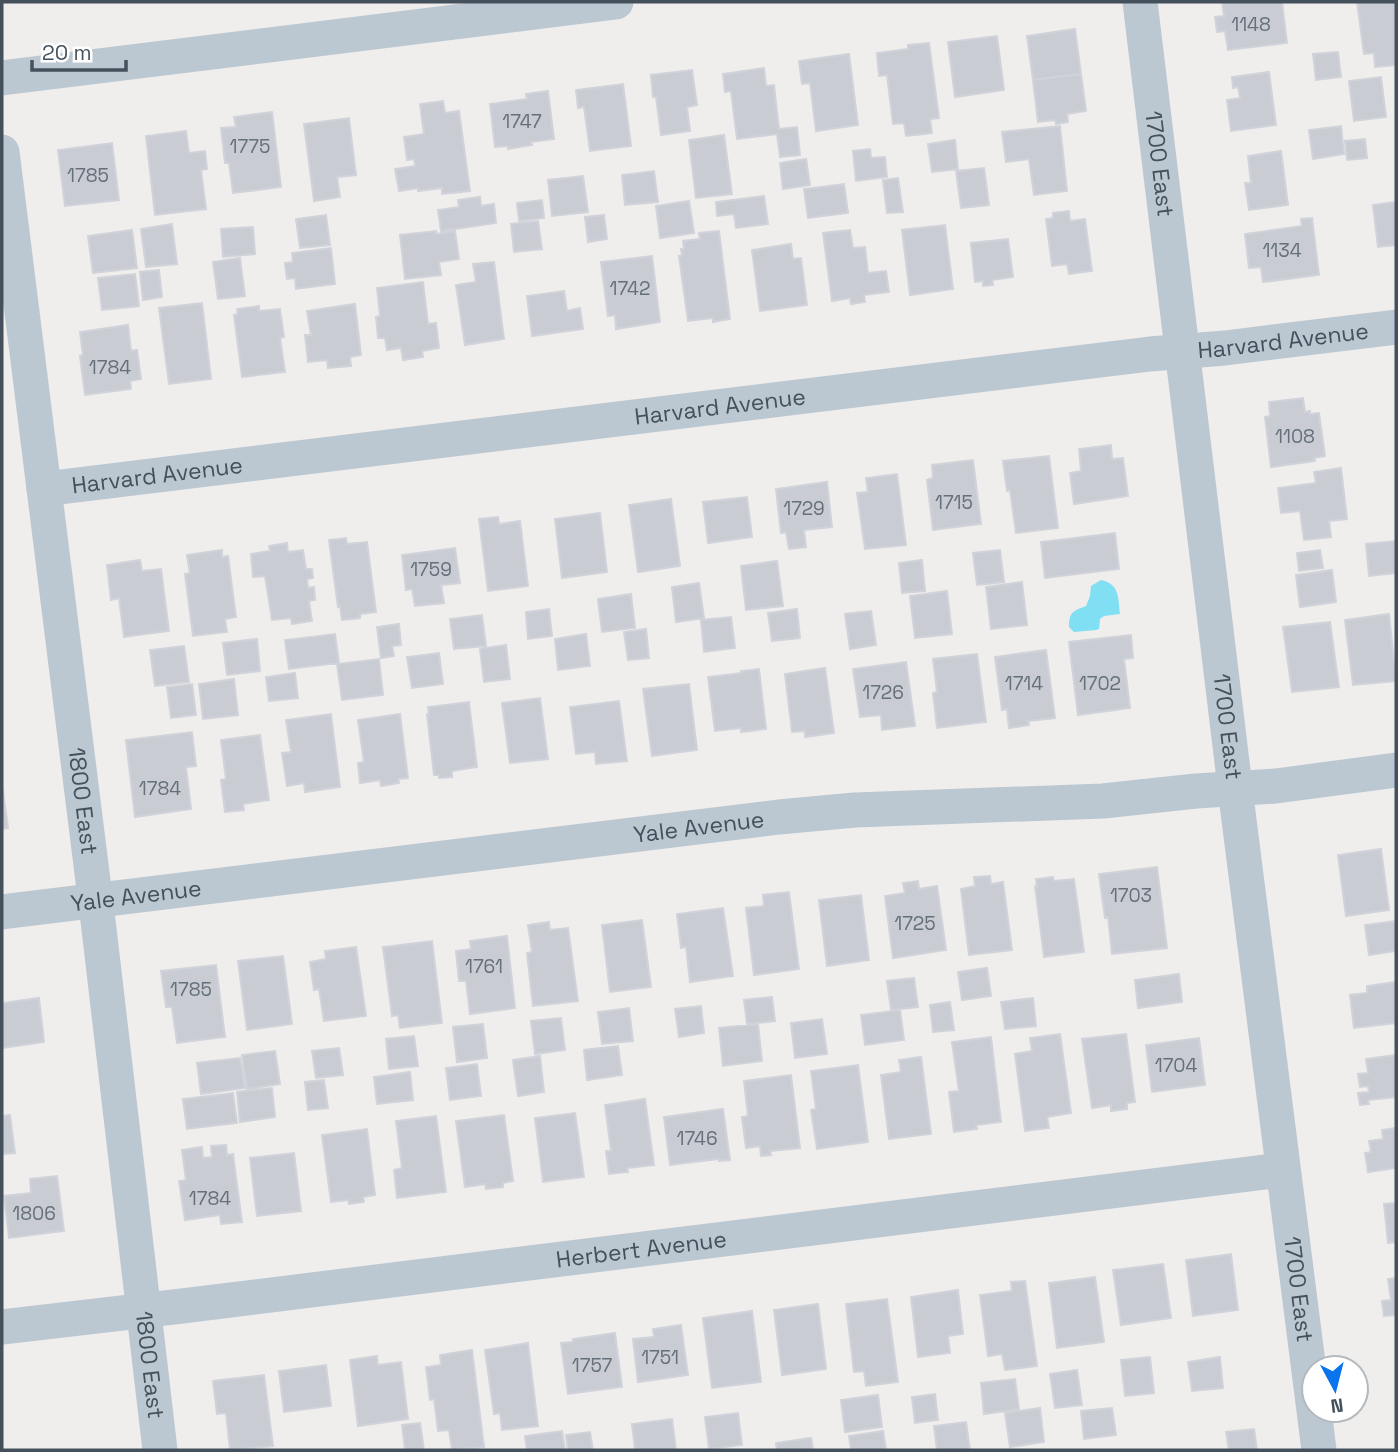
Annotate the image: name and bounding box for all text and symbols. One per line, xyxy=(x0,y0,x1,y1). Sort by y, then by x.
house number: 1148 xyxy=(1231,12,1271,37)
scale bar xyxy=(32,28,126,72)
text: 20 m xyxy=(42,39,92,66)
house number: 1747 xyxy=(502,109,542,134)
street label: 1700 East xyxy=(1138,109,1181,218)
house number: 1775 xyxy=(230,134,270,159)
house number: 1785 xyxy=(67,163,109,188)
house number: 1134 xyxy=(1262,238,1302,263)
house number: 1742 xyxy=(610,276,650,301)
street label: Harvard Avenue xyxy=(1196,315,1370,365)
house number: 1784 xyxy=(89,355,131,380)
street label: Harvard Avenue xyxy=(633,381,807,432)
house number: 1108 xyxy=(1275,424,1315,449)
street label: Harvard Avenue xyxy=(70,450,244,501)
house number: 1715 xyxy=(935,490,973,515)
house number: 1729 xyxy=(783,496,825,521)
house number: 1759 xyxy=(410,557,452,582)
house number: 1714 xyxy=(1005,671,1043,696)
house number: 1702 xyxy=(1079,671,1121,696)
street label: 1700 East xyxy=(1206,672,1249,781)
house number: 1726 xyxy=(862,680,904,705)
street label: 1800 East xyxy=(61,746,105,856)
house number: 1784 xyxy=(139,776,181,801)
street label: Yale Avenue xyxy=(632,804,766,850)
street label: Yale Avenue xyxy=(69,873,203,918)
house number: 1703 xyxy=(1110,883,1152,908)
house number: 1725 xyxy=(894,911,936,936)
house number: 1761 xyxy=(465,954,503,979)
house number: 1785 xyxy=(170,977,212,1002)
house number: 1704 xyxy=(1155,1053,1197,1078)
house number: 1746 xyxy=(676,1126,718,1151)
house number: 1784 xyxy=(189,1186,231,1211)
house number: 1806 xyxy=(12,1201,56,1226)
street label: Herbert Avenue xyxy=(554,1224,728,1275)
street label: 1700 East xyxy=(1277,1235,1320,1344)
street label: 1800 East xyxy=(129,1310,171,1420)
house number: 1751 xyxy=(641,1345,679,1370)
house number: 1757 xyxy=(572,1353,613,1378)
north arrow xyxy=(1300,1354,1370,1424)
text: N xyxy=(1329,1392,1345,1419)

